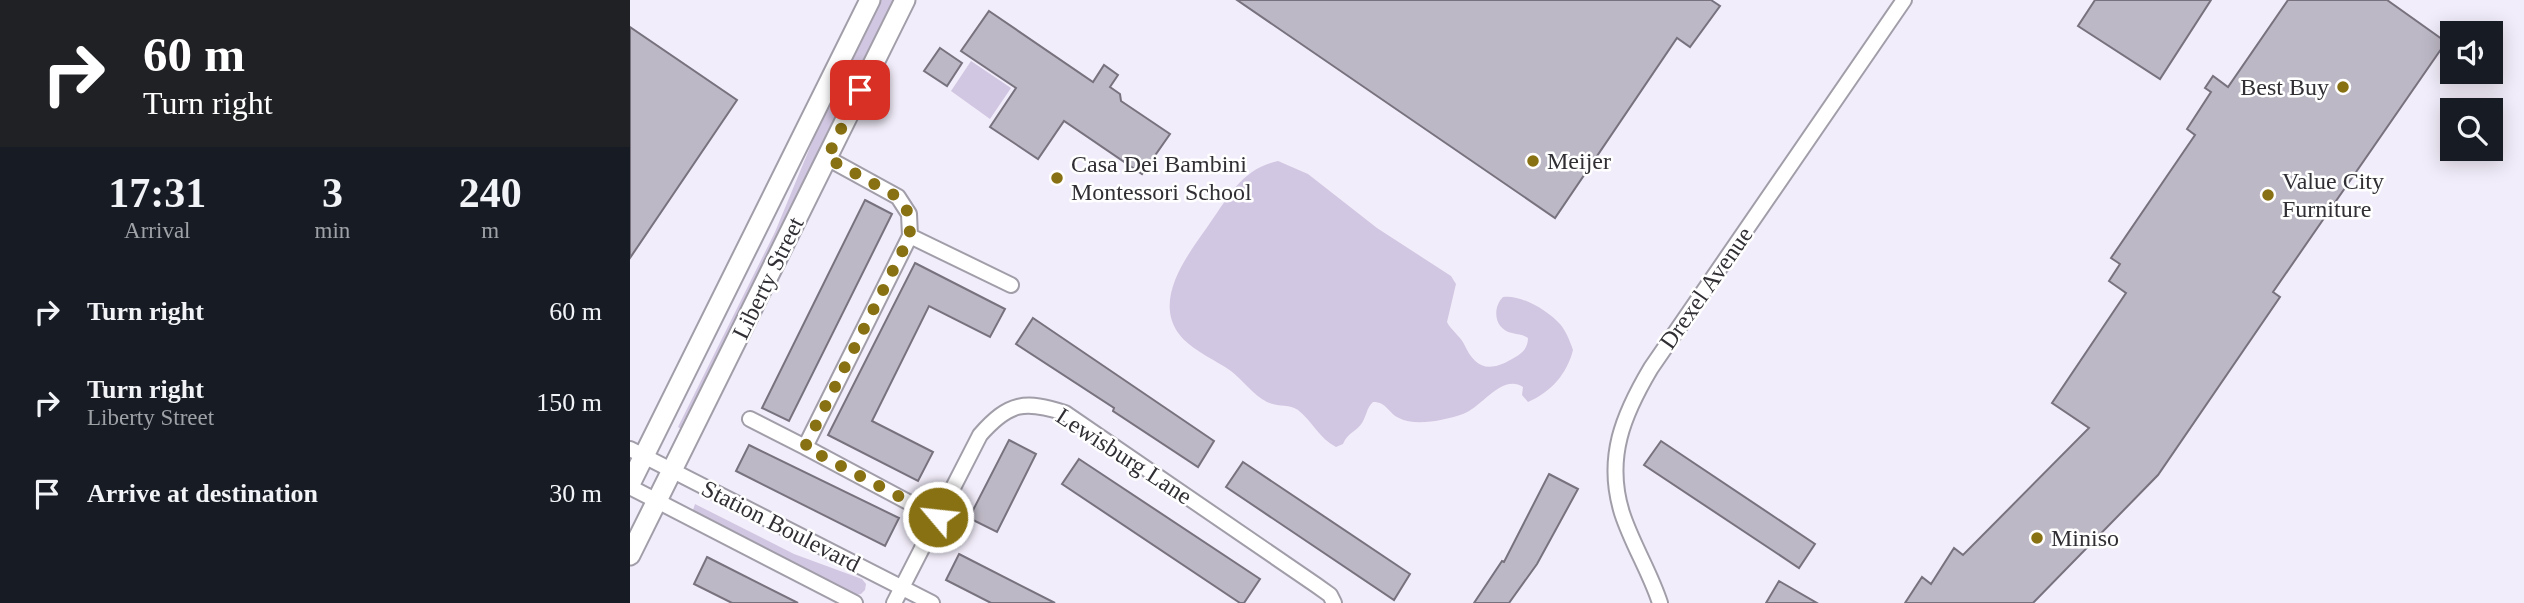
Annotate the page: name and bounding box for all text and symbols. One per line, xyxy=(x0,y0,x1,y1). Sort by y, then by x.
map controls xyxy=(2440,21,2503,161)
button: sound xyxy=(2440,21,2503,84)
text: 60 m xyxy=(143,27,245,82)
icon: right xyxy=(28,28,119,119)
pin xyxy=(830,60,890,120)
icon: arrive xyxy=(841,71,879,109)
place label: Best Buy xyxy=(2240,74,2329,100)
marker: Best Buy xyxy=(2335,79,2351,95)
text: Turn right xyxy=(143,85,273,121)
button: search xyxy=(2440,98,2503,161)
place label: Meijer xyxy=(1547,148,1611,174)
place label: Casa Dei Bambini Montessori School xyxy=(1071,151,1252,205)
marker: Meijer xyxy=(1525,153,1541,169)
place label: Value City Furniture xyxy=(2282,168,2384,222)
text: 17:31 xyxy=(108,170,206,216)
text: 3 xyxy=(322,170,343,216)
text: 240 xyxy=(459,170,522,216)
marker: Casa Dei Bambini Montessori School xyxy=(1049,170,1065,186)
marker: Value City Furniture xyxy=(2260,187,2276,203)
street label: Liberty Street xyxy=(727,212,809,343)
text: Arrival xyxy=(124,218,191,243)
text: min xyxy=(315,218,350,243)
text: m xyxy=(481,218,499,243)
street label: Drexel Avenue xyxy=(1654,222,1758,354)
icon: right xyxy=(28,293,66,331)
text: Turn right xyxy=(87,297,204,326)
text: 60 m xyxy=(549,297,602,326)
text: Turn right xyxy=(87,375,204,404)
icon: right xyxy=(28,384,66,422)
text: 150 m xyxy=(536,388,602,417)
street label: Lewisburg Lane xyxy=(1051,403,1197,509)
text: Liberty Street xyxy=(87,405,214,430)
icon: arrive xyxy=(28,475,66,513)
street label: Station Boulevard xyxy=(698,475,864,577)
text: Arrive at destination xyxy=(87,479,318,508)
text: 30 m xyxy=(549,479,602,508)
position arrow xyxy=(901,480,975,554)
place label: Miniso xyxy=(2051,525,2119,551)
marker: Miniso xyxy=(2029,530,2045,546)

